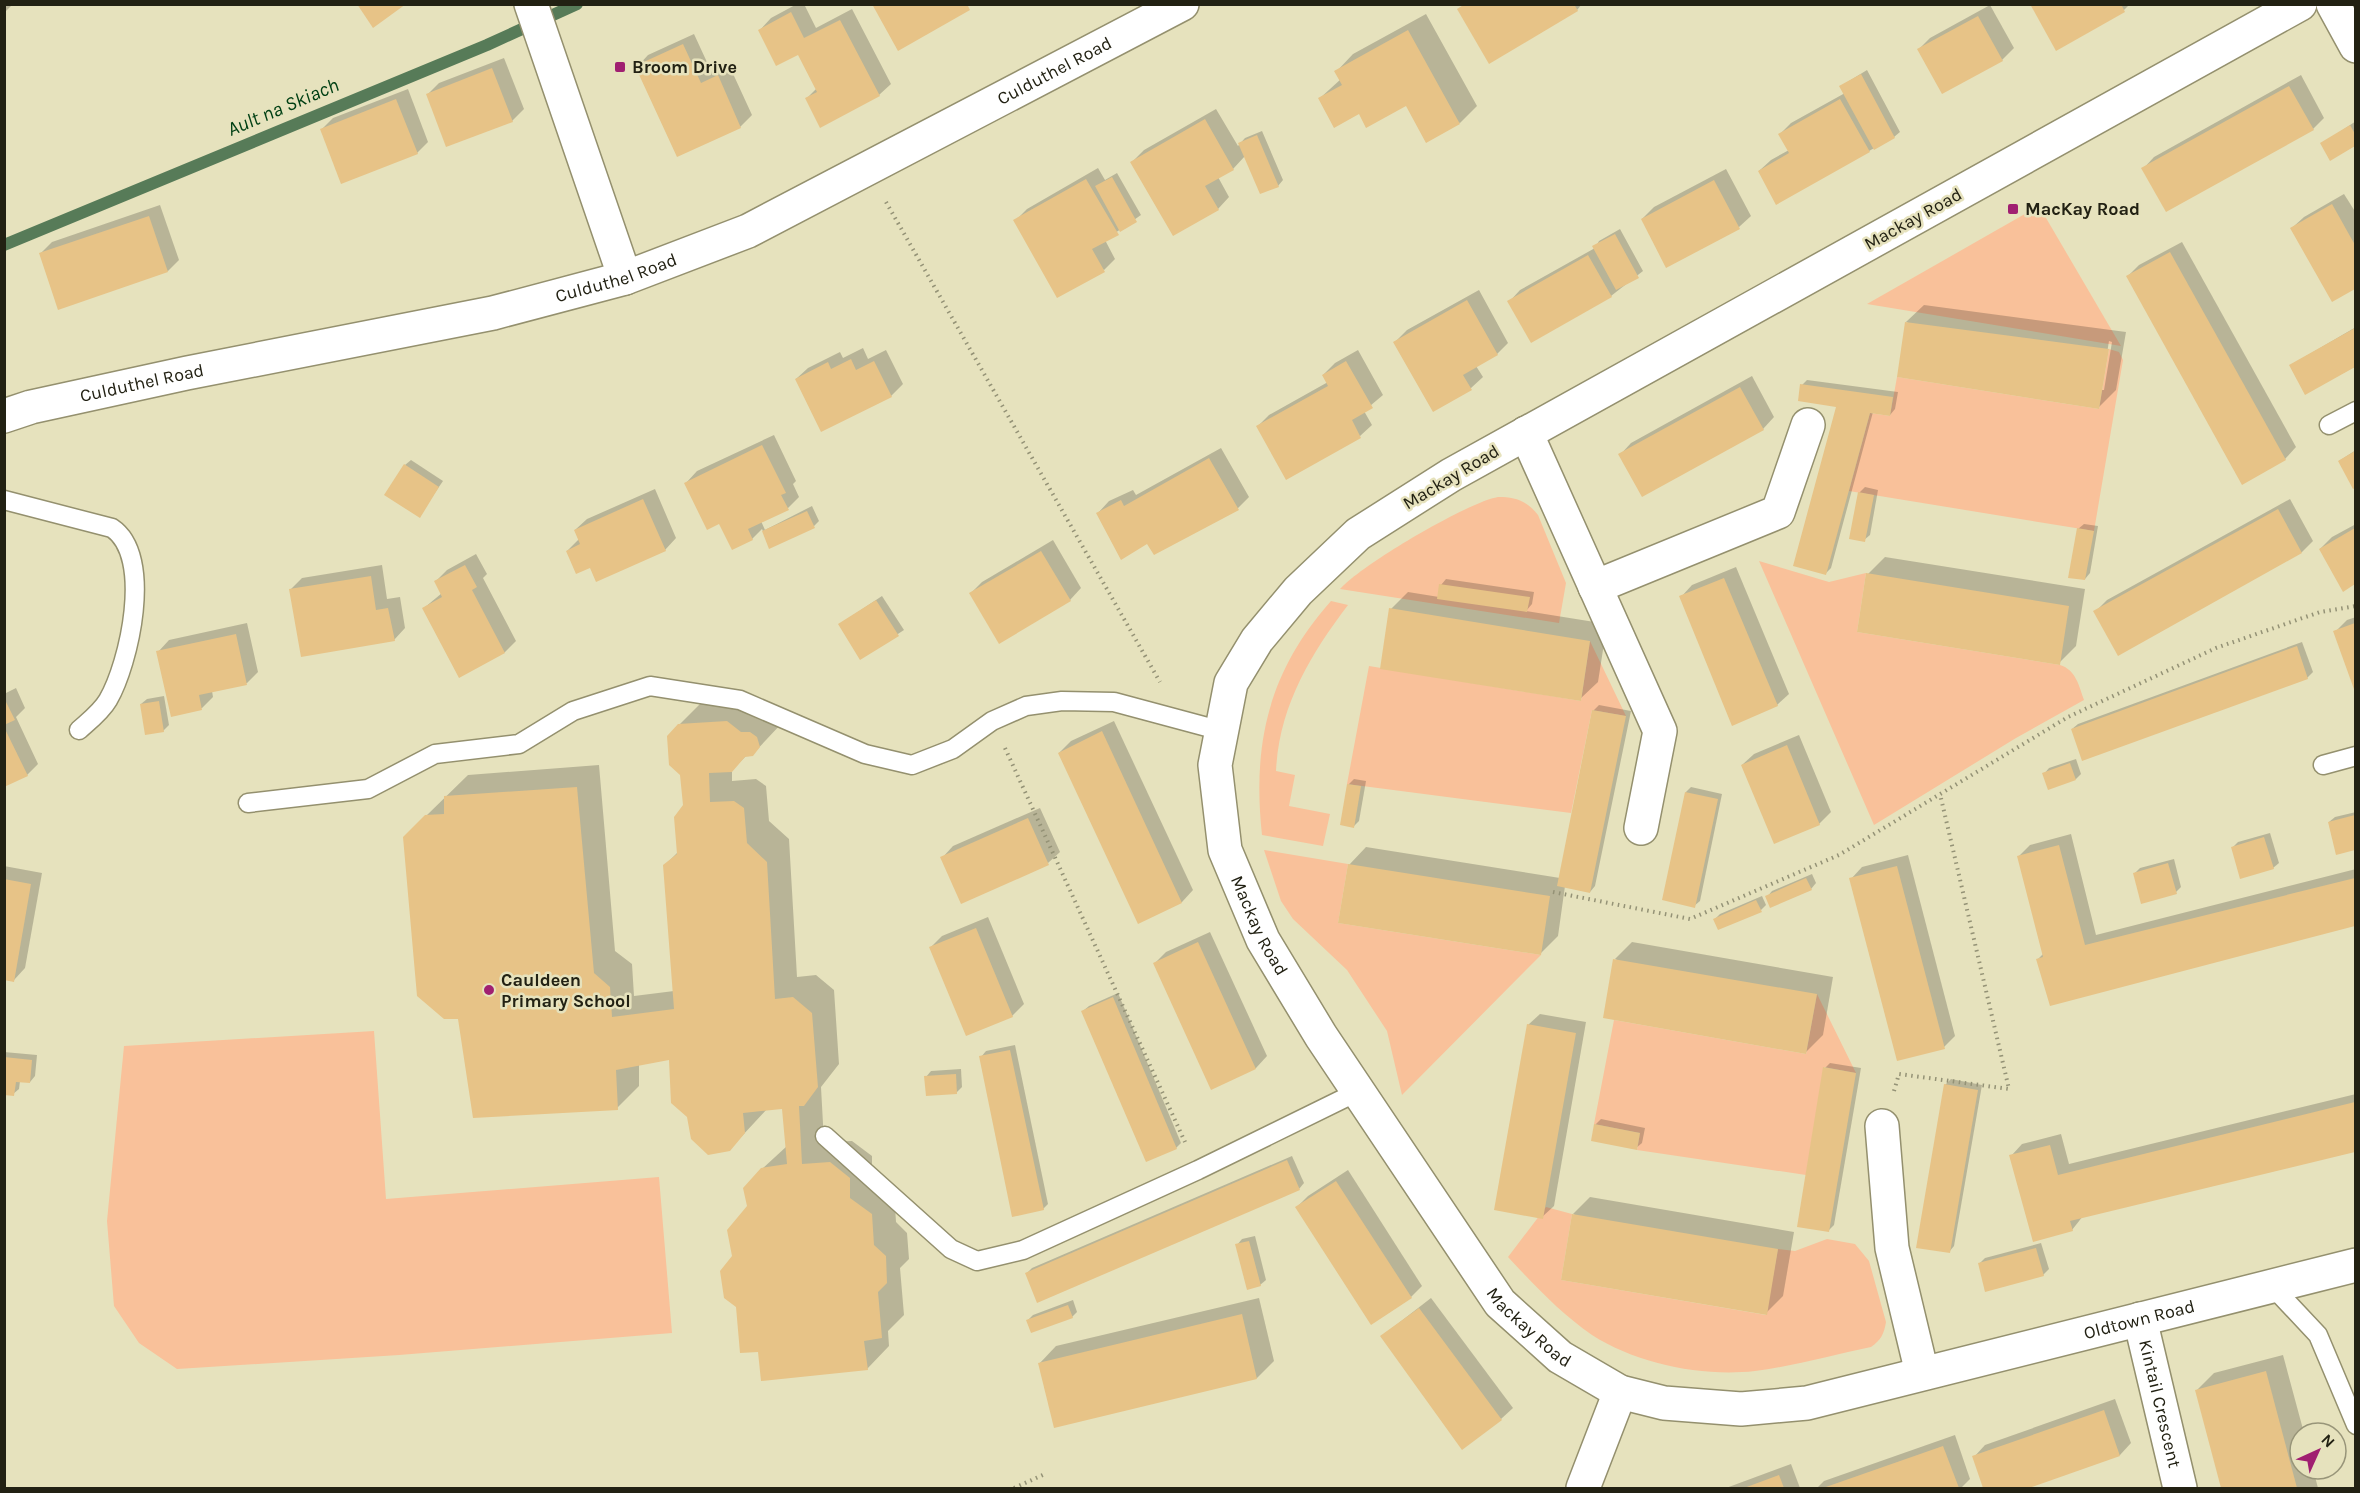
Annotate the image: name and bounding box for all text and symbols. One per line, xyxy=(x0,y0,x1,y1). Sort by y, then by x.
street label: Culduthel Road xyxy=(993,32,1115,110)
place label: Broom Drive xyxy=(632,56,737,78)
marker: Broom Drive xyxy=(613,60,627,74)
water label: Ault na Skiach xyxy=(224,73,342,141)
street label: Mackay Road xyxy=(1860,183,1966,255)
place label: MacKay Road xyxy=(2025,198,2140,220)
marker: MacKay Road xyxy=(2006,202,2020,216)
street label: Culduthel Road xyxy=(553,248,680,307)
street label: Culduthel Road xyxy=(78,359,206,407)
street label: Mackay Road xyxy=(1399,440,1503,514)
street label: Mackay Road xyxy=(1226,872,1293,980)
place label: Cauldeen Primary School xyxy=(501,969,631,1012)
marker: Cauldeen Primary School xyxy=(482,983,496,997)
street label: Mackay Road xyxy=(1482,1283,1575,1372)
street label: Oldtown Road xyxy=(2081,1295,2197,1344)
street label: Kintail Crescent xyxy=(2134,1337,2186,1470)
north arrow xyxy=(2288,1421,2348,1481)
text: N xyxy=(2317,1430,2339,1452)

